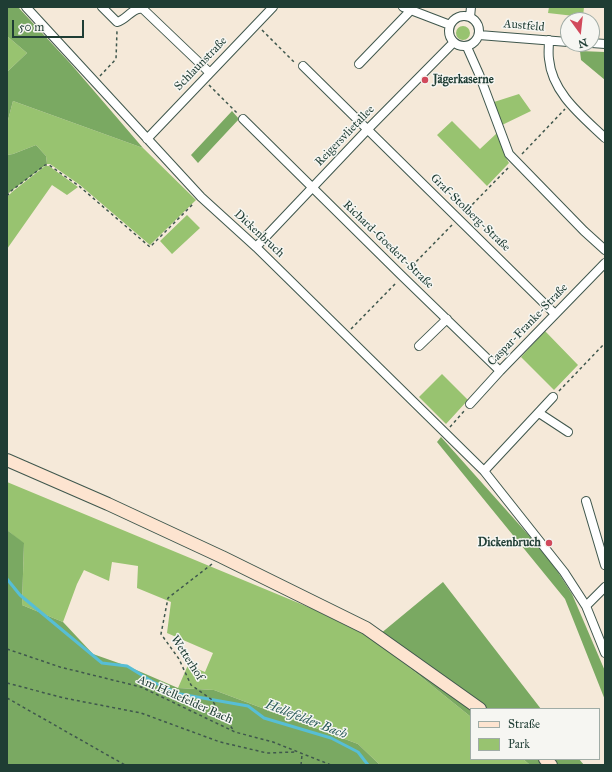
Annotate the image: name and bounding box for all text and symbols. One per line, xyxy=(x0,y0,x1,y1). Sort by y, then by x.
scale bar xyxy=(14,12,86,38)
north arrow xyxy=(560,12,600,52)
street label: Austfeld xyxy=(503,17,545,35)
text: 50 m xyxy=(19,20,44,34)
street label: Schlaunstraße xyxy=(172,34,230,94)
text: N xyxy=(577,36,589,51)
place label: Jägerkaserne xyxy=(433,73,494,87)
marker: Jägerkaserne xyxy=(420,75,430,85)
street label: Reigersvlietallee xyxy=(312,103,378,169)
street label: Graf-Stolberg-Straße xyxy=(427,171,513,255)
street label: Richard-Goedert-Straße xyxy=(340,198,436,292)
street label: Dickenbruch xyxy=(231,207,287,261)
street label: Caspar-Franke-Straße xyxy=(485,281,571,369)
place label: Dickenbruch xyxy=(478,536,541,550)
marker: Dickenbruch xyxy=(544,538,554,548)
street label: Wetterhof xyxy=(167,633,207,683)
street label: Am Hellefelder Bach xyxy=(135,673,235,727)
water label: Hellefelder Bach xyxy=(263,697,349,743)
legend xyxy=(470,708,600,760)
text: Straße xyxy=(508,717,540,731)
text: Park xyxy=(508,737,530,751)

